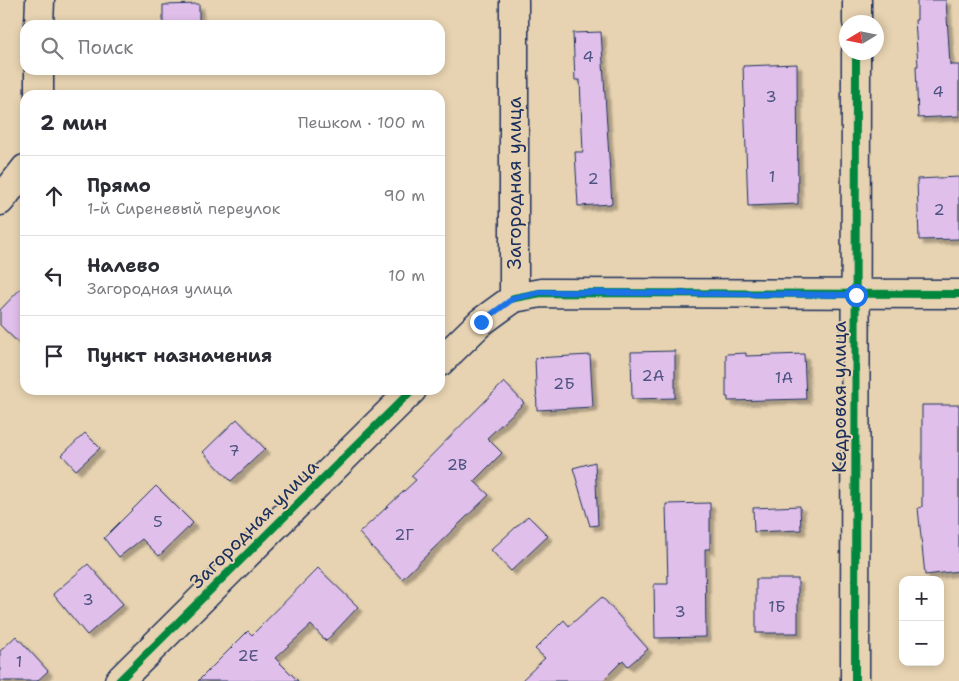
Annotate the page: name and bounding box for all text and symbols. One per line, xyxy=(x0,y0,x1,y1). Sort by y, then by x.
north arrow xyxy=(839,15,884,60)
search box xyxy=(20,20,445,75)
icon: search xyxy=(38,34,66,62)
text: Поиск xyxy=(78,35,133,60)
house number: 4 xyxy=(582,46,594,67)
house number: 4 xyxy=(932,81,944,102)
house number: 3 xyxy=(765,86,777,107)
street label: Загородная улица xyxy=(502,96,527,269)
text: 2 мин xyxy=(40,109,107,137)
text: Пешком · 100 m xyxy=(298,112,425,133)
house number: 1 xyxy=(769,166,775,187)
house number: 2 xyxy=(587,168,599,189)
text: Прямо xyxy=(87,173,151,198)
icon: ahead xyxy=(40,182,68,210)
text: 90 m xyxy=(384,185,425,206)
text: 1-й Сиреневый переулок xyxy=(87,198,280,219)
house number: 2 xyxy=(933,199,945,220)
text: Налево xyxy=(87,253,160,278)
icon: left xyxy=(40,262,68,290)
text: 10 m xyxy=(388,265,425,286)
text: Загородная улица xyxy=(87,278,233,299)
route start xyxy=(845,284,868,307)
route end xyxy=(470,311,493,334)
street label: Кедровая улица xyxy=(827,321,852,473)
icon: arrive xyxy=(40,342,68,370)
text: Пункт назначения xyxy=(87,343,272,368)
house number: 2А xyxy=(642,365,664,386)
house number: 1А xyxy=(775,367,793,388)
house number: 2Б xyxy=(553,373,575,394)
house number: 7 xyxy=(228,440,240,461)
street label: Загородная улица xyxy=(184,454,324,594)
house number: 2В xyxy=(447,454,467,475)
house number: 5 xyxy=(153,511,163,532)
house number: 2Г xyxy=(394,524,414,545)
map controls xyxy=(899,576,944,666)
button: + xyxy=(899,576,944,621)
house number: 3 xyxy=(82,589,94,610)
house number: 1Б xyxy=(768,596,786,617)
house number: 3 xyxy=(674,601,686,622)
button: − xyxy=(899,621,944,666)
house number: 2Е xyxy=(237,645,259,666)
house number: 1 xyxy=(16,651,22,672)

